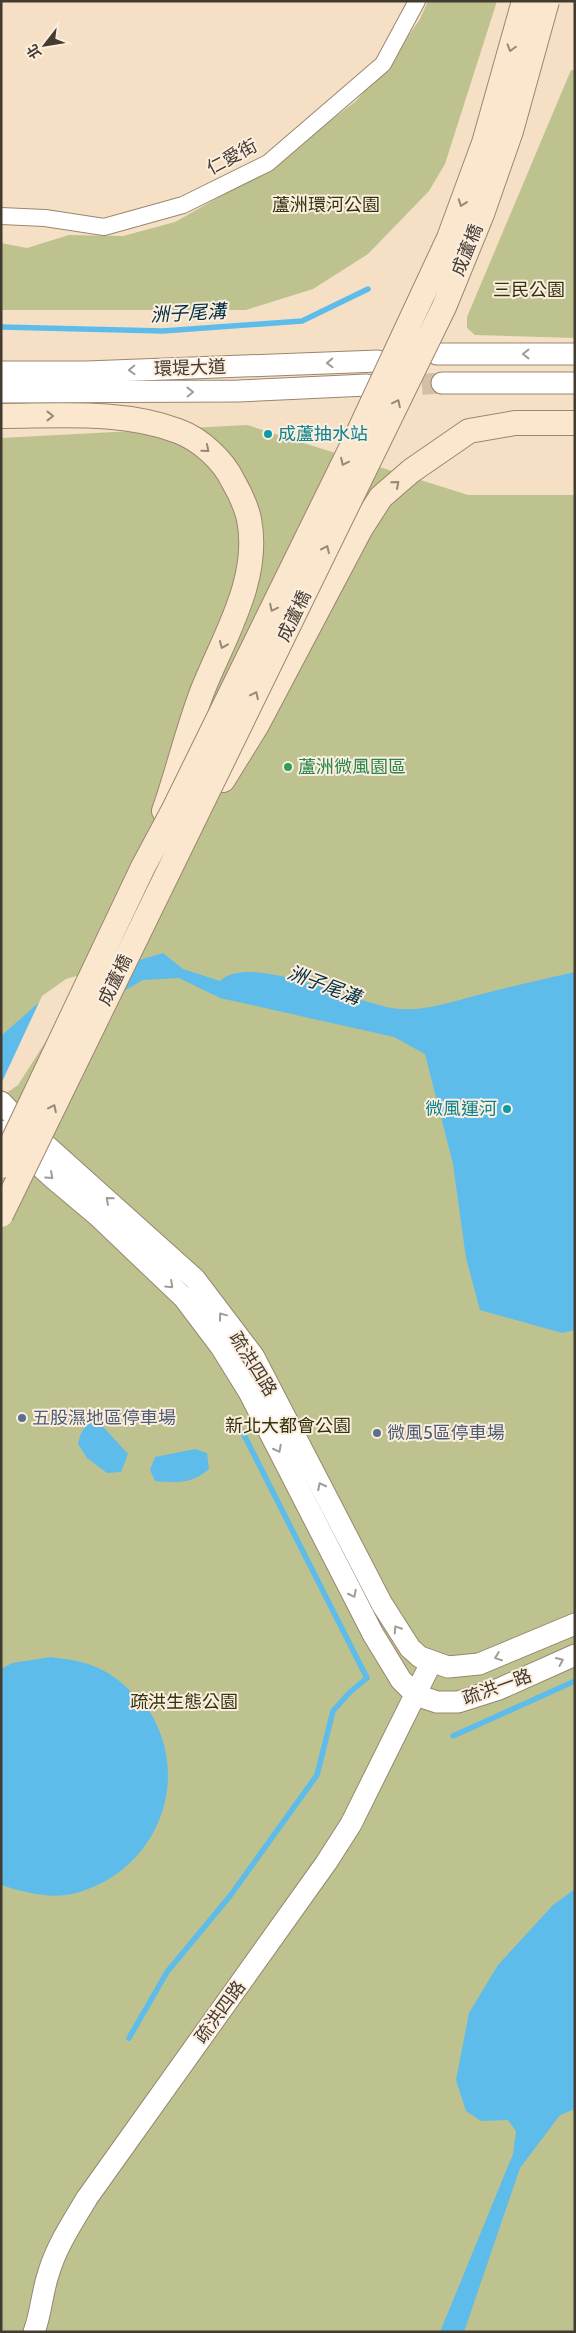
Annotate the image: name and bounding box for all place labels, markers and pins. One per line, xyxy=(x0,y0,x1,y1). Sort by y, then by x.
place label: 成蘆抽水站 xyxy=(278,423,368,445)
marker: 成蘆抽水站 xyxy=(262,428,274,440)
place label: 蘆洲微風園區 xyxy=(298,756,406,778)
marker: 蘆洲微風園區 xyxy=(282,761,294,773)
place label: 微風運河 xyxy=(425,1098,497,1120)
marker: 微風運河 xyxy=(501,1103,513,1115)
place label: 五股濕地區停車場 xyxy=(32,1407,176,1429)
marker: 五股濕地區停車場 xyxy=(16,1412,28,1424)
place label: 微風5區停車場 xyxy=(387,1422,505,1444)
marker: 微風5區停車場 xyxy=(371,1427,383,1439)

